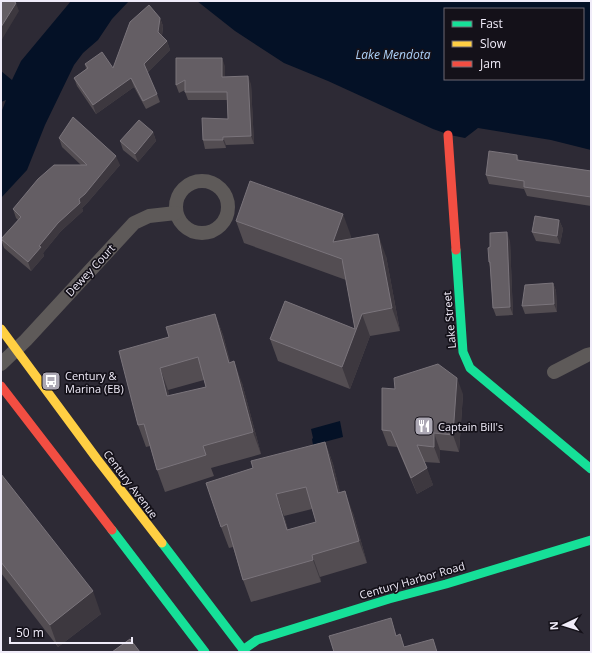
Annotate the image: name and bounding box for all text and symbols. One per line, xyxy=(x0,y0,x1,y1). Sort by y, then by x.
legend xyxy=(444,8,584,80)
text: Fast xyxy=(480,15,503,32)
text: Slow xyxy=(480,35,507,52)
water label: Lake Mendota xyxy=(356,46,431,63)
text: Jam xyxy=(479,55,501,72)
street label: Dewey Court xyxy=(62,241,118,299)
street label: Lake Street xyxy=(439,291,459,349)
place label: Century & Marina (EB) xyxy=(65,368,124,396)
bus stop icon: Century & Marina (EB) xyxy=(40,370,62,392)
restaurant icon: Captain Bill's xyxy=(413,415,435,437)
place label: Captain Bill's xyxy=(438,419,503,434)
street label: Century Avenue xyxy=(100,447,162,521)
street label: Century Harbor Road xyxy=(358,558,466,602)
north arrow xyxy=(544,605,584,645)
scale bar xyxy=(10,619,132,645)
text: N xyxy=(546,621,561,631)
text: 50 m xyxy=(16,624,44,641)

